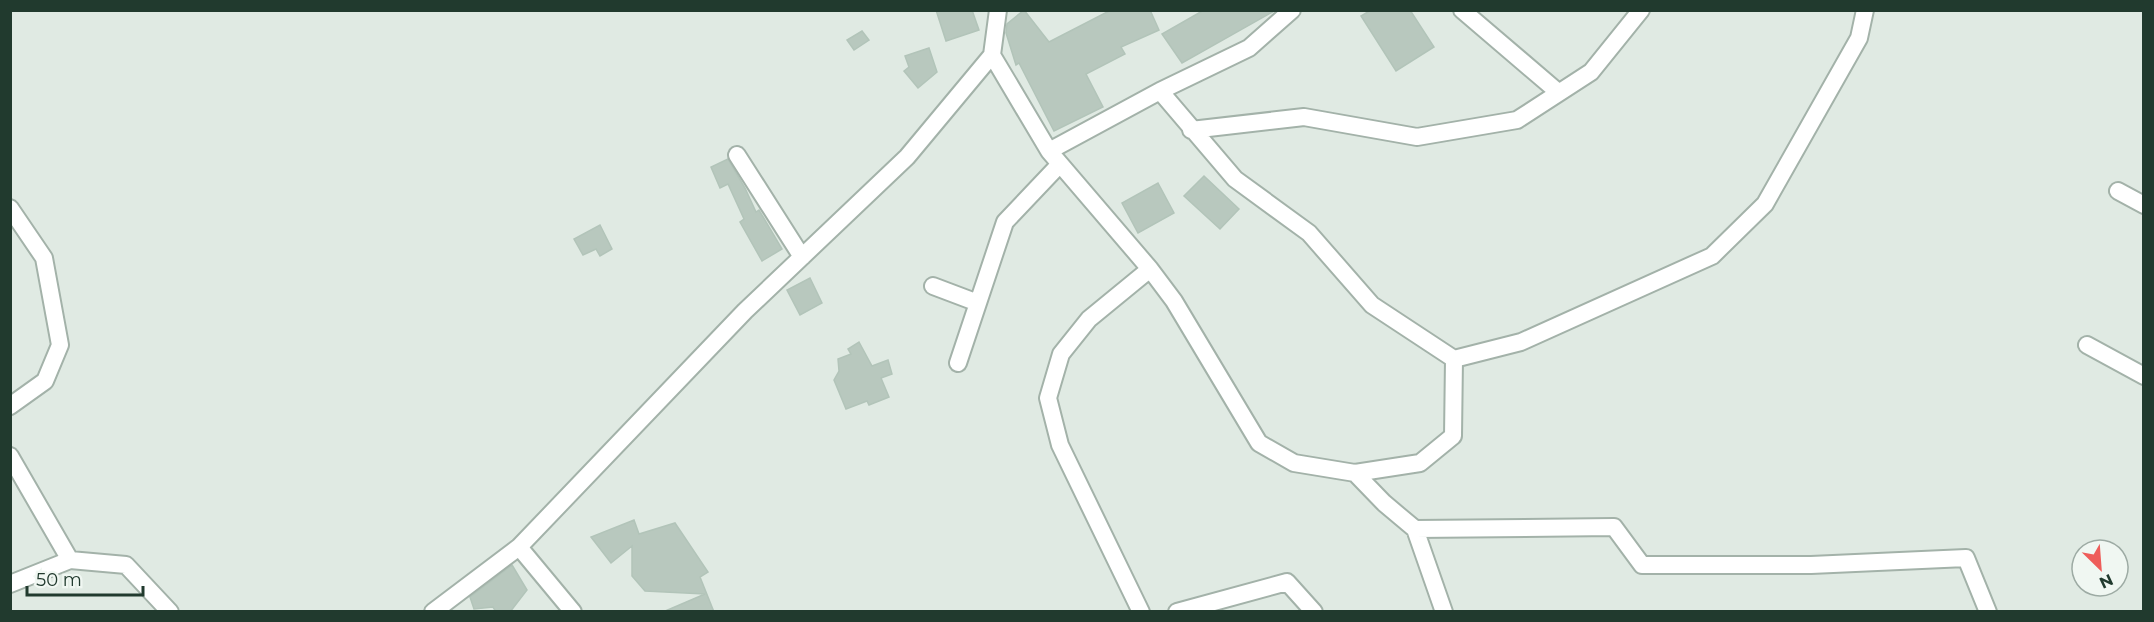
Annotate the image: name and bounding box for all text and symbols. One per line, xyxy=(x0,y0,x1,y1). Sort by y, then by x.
north arrow xyxy=(2070,538,2130,598)
scale bar xyxy=(27,559,142,597)
text: 50 m xyxy=(36,569,82,591)
text: N xyxy=(2096,570,2116,592)

